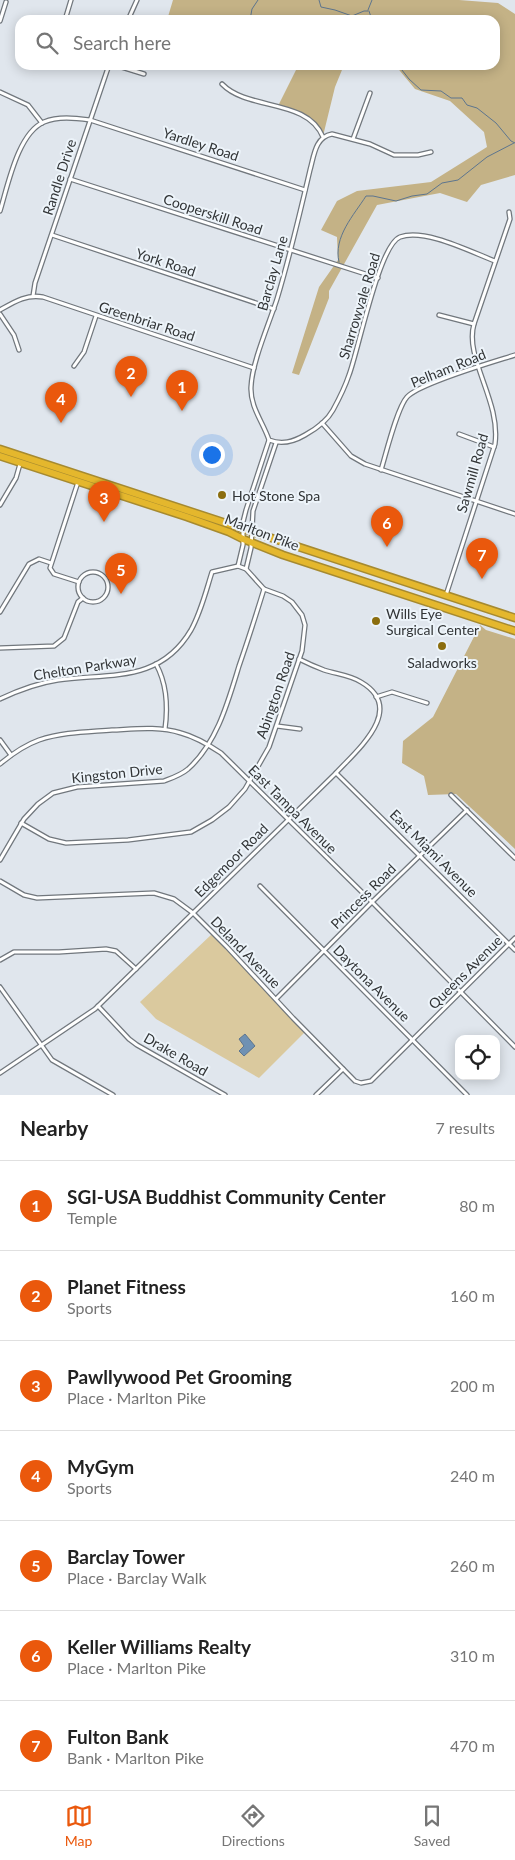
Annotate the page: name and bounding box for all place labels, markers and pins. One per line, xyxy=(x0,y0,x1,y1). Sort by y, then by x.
pin: 2 xyxy=(115,356,147,397)
pin: 1 xyxy=(166,370,198,411)
pin: 4 xyxy=(45,382,77,423)
pin: 3 xyxy=(88,481,120,522)
place label: Hot Stone Spa xyxy=(232,487,320,504)
marker: Hot Stone Spa xyxy=(216,489,228,501)
pin: 6 xyxy=(371,506,403,547)
pin: 7 xyxy=(466,538,498,579)
pin: 5 xyxy=(105,553,137,594)
place label: Wills Eye Surgical Center xyxy=(386,605,479,638)
marker: Wills Eye Surgical Center xyxy=(370,615,382,627)
marker: Saladworks xyxy=(436,640,448,652)
place label: Saladworks xyxy=(407,654,477,671)

